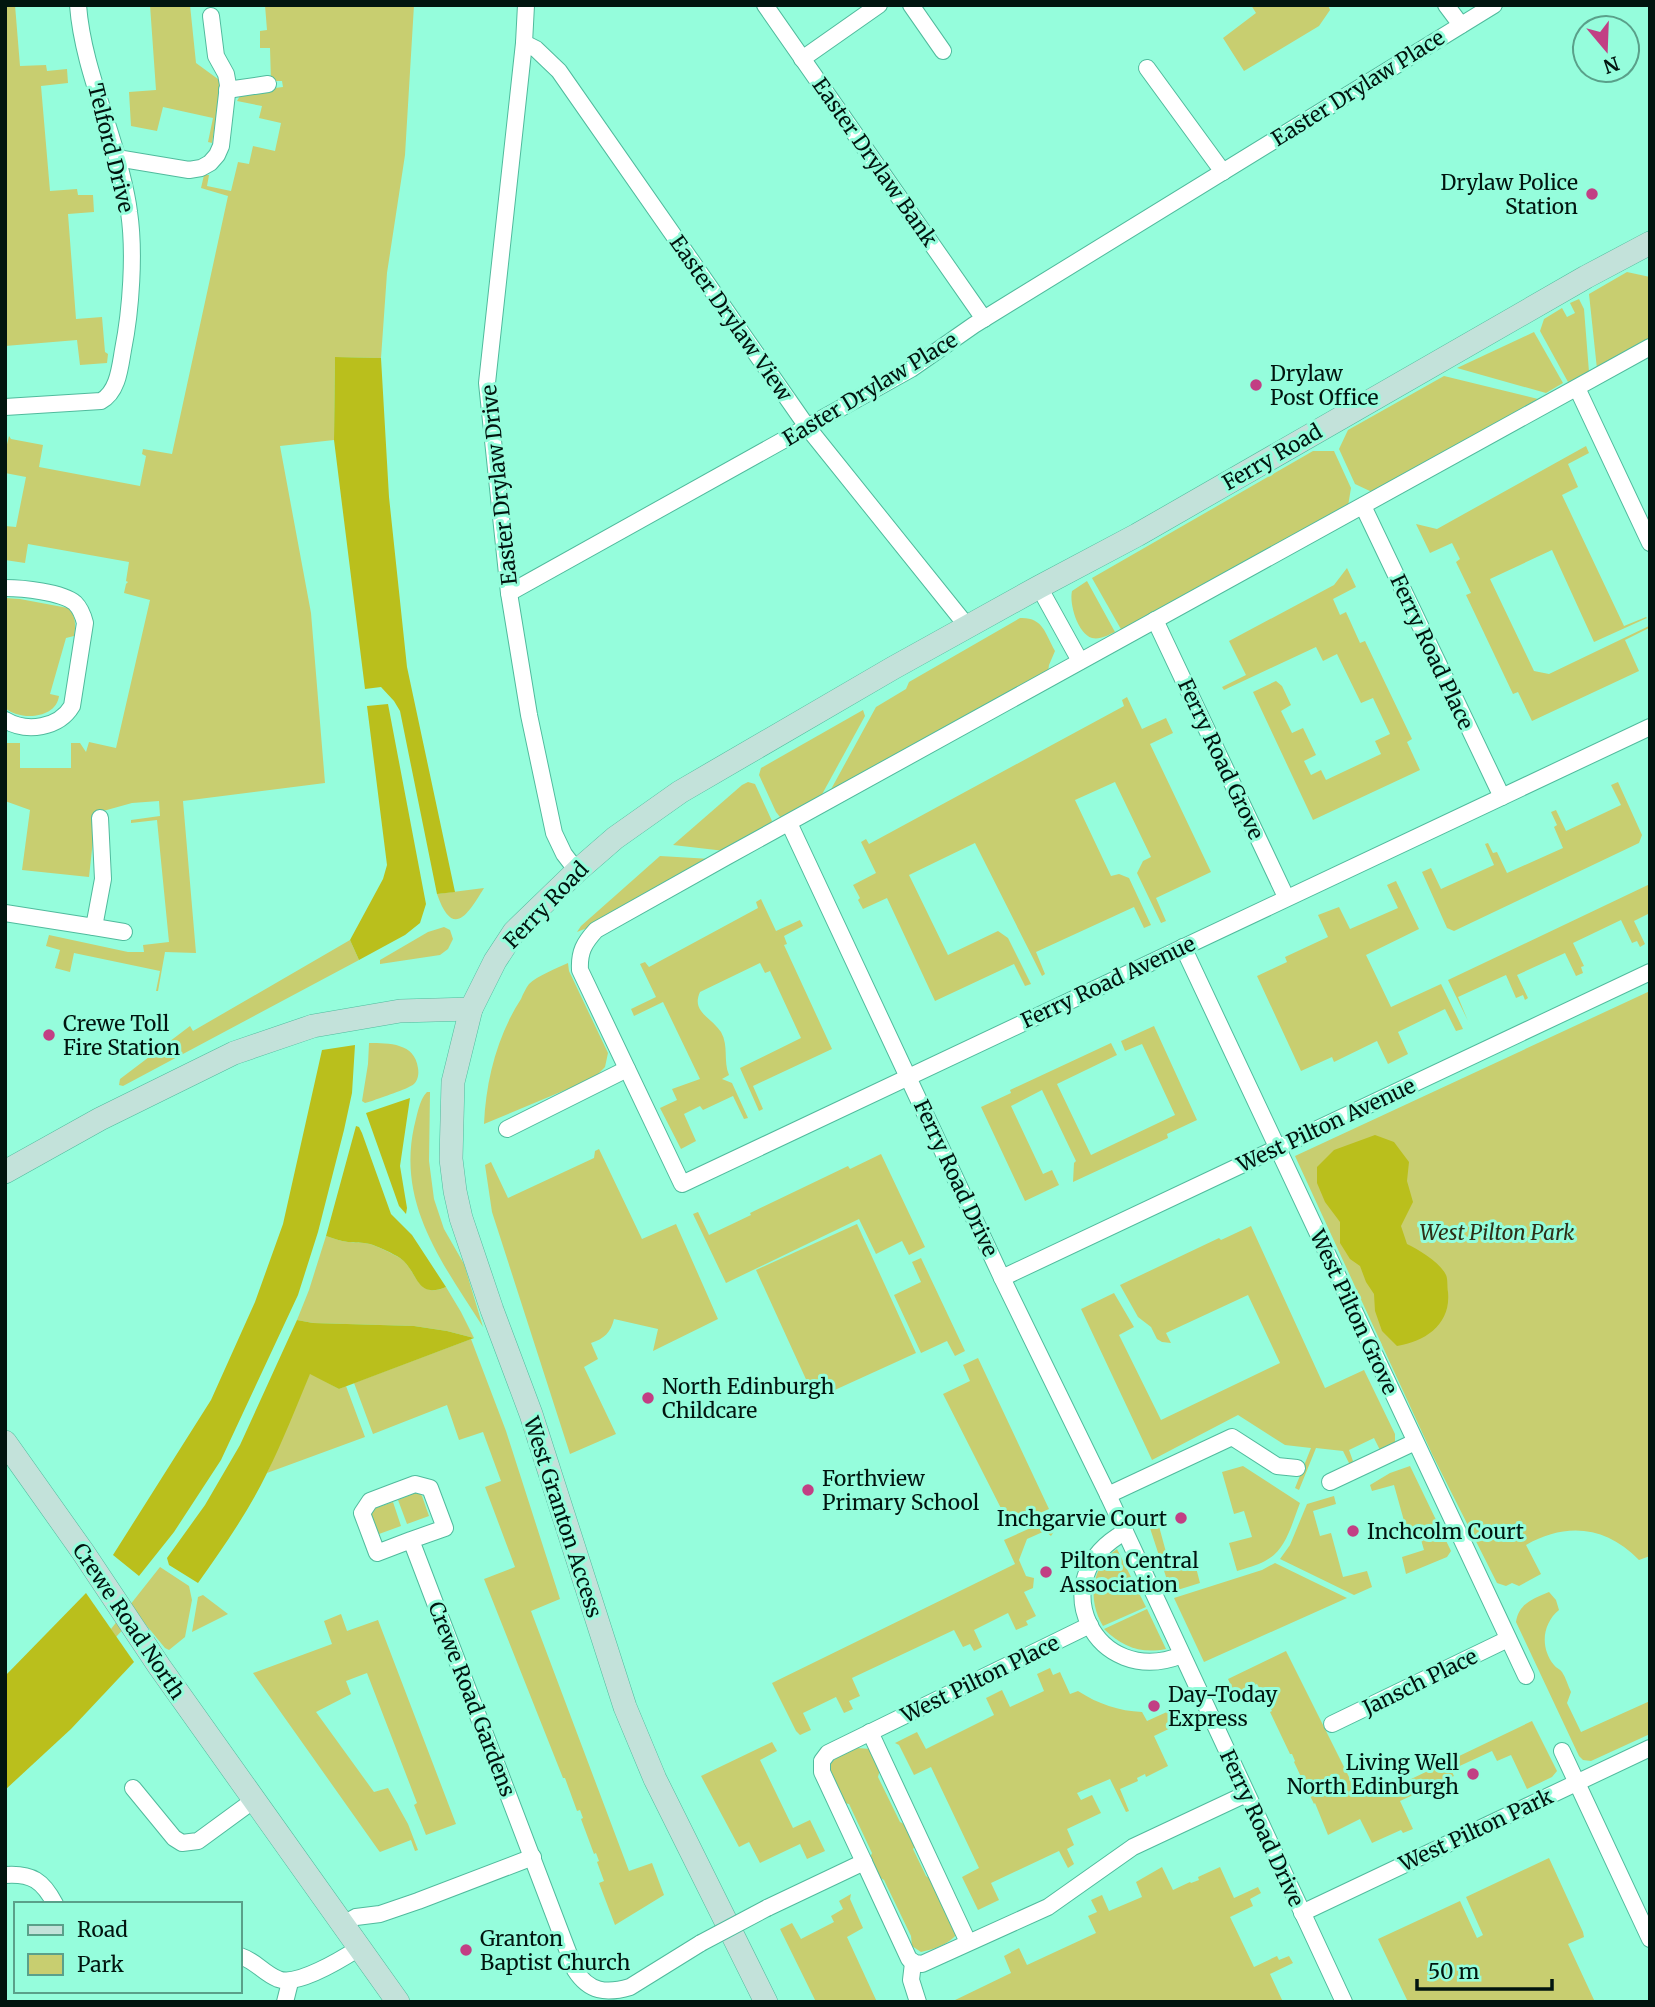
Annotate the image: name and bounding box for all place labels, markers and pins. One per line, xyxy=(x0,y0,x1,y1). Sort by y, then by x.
place label: Drylaw Police Station xyxy=(1440,169,1578,220)
marker: Drylaw Police Station xyxy=(1584,186,1600,202)
place label: Drylaw Post Office xyxy=(1270,360,1379,411)
marker: Drylaw Post Office xyxy=(1248,377,1264,393)
place label: Crewe Toll Fire Station xyxy=(63,1010,180,1061)
marker: Crewe Toll Fire Station xyxy=(41,1027,57,1043)
place label: North Edinburgh Childcare xyxy=(662,1373,834,1424)
marker: North Edinburgh Childcare xyxy=(640,1390,656,1406)
place label: Forthview Primary School xyxy=(822,1465,980,1516)
marker: Forthview Primary School xyxy=(800,1482,816,1498)
place label: Inchgarvie Court xyxy=(997,1505,1167,1532)
marker: Inchgarvie Court xyxy=(1173,1510,1189,1526)
place label: Inchcolm Court xyxy=(1367,1518,1524,1545)
marker: Inchcolm Court xyxy=(1345,1523,1361,1539)
place label: Pilton Central Association xyxy=(1059,1547,1199,1598)
marker: Pilton Central Association xyxy=(1038,1564,1054,1580)
place label: Day-Today Express xyxy=(1168,1681,1278,1732)
marker: Day-Today Express xyxy=(1146,1698,1162,1714)
place label: Living Well North Edinburgh xyxy=(1287,1749,1459,1800)
marker: Living Well North Edinburgh xyxy=(1465,1766,1481,1782)
place label: Granton Baptist Church xyxy=(480,1925,630,1976)
marker: Granton Baptist Church xyxy=(458,1942,474,1958)

